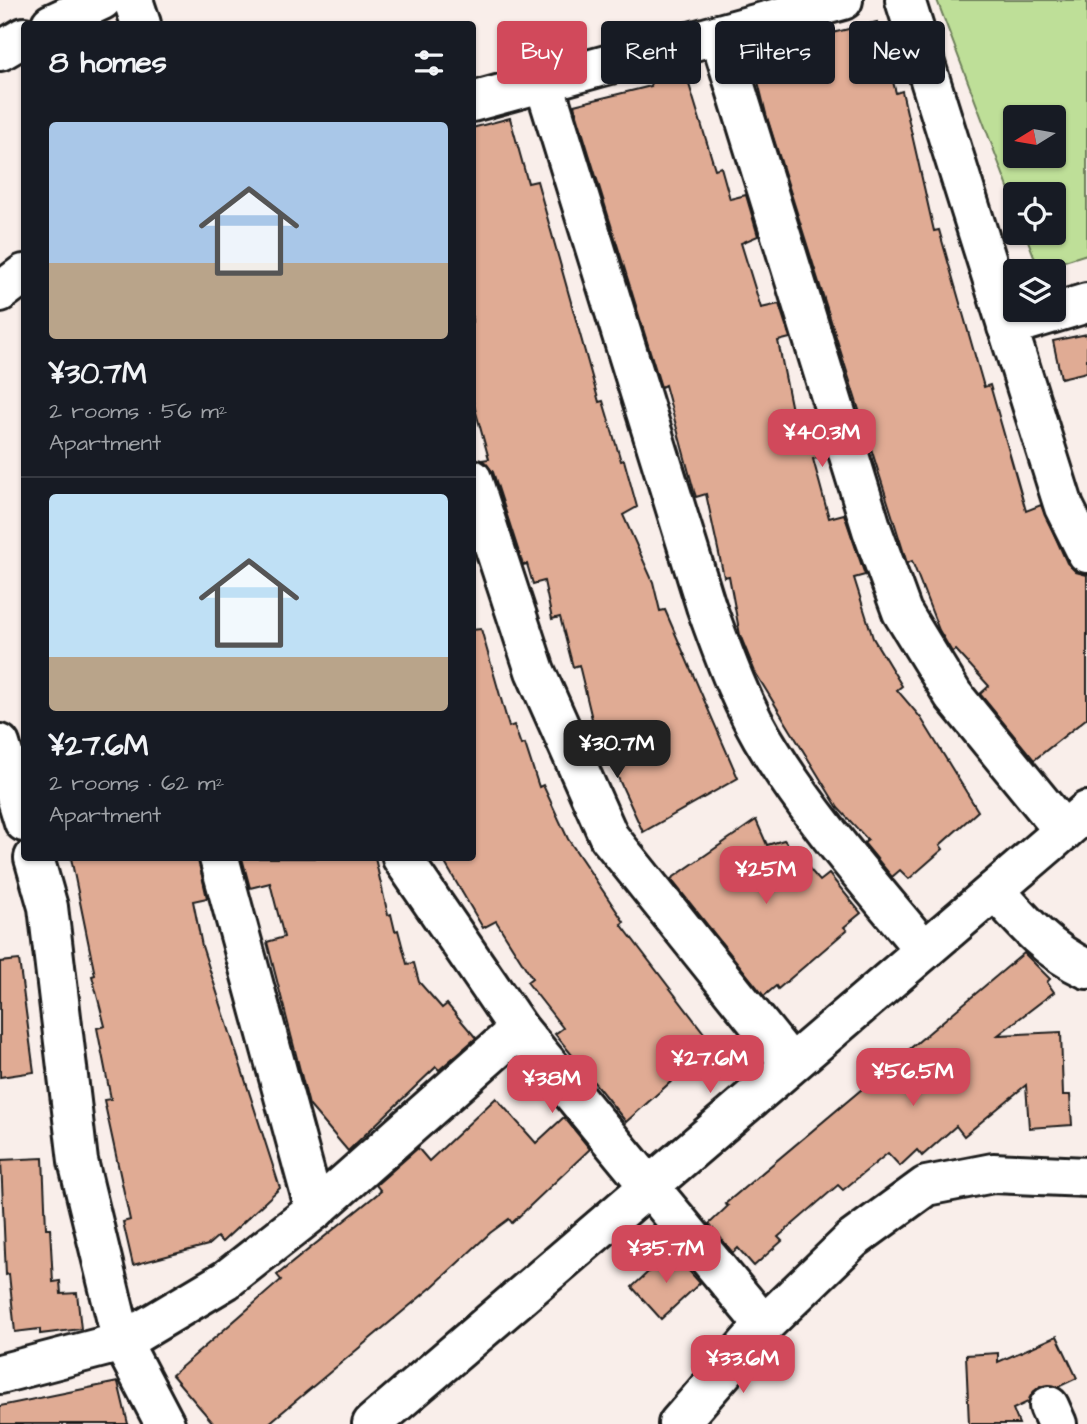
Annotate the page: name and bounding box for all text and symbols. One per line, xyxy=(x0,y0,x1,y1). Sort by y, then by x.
chip: Buy xyxy=(497,21,587,84)
chip: Rent xyxy=(601,21,701,84)
chip: Filters xyxy=(715,21,835,84)
chip: New xyxy=(849,21,945,84)
text: 8 homes xyxy=(49,42,167,84)
icon: filters xyxy=(410,44,448,82)
north arrow xyxy=(1003,105,1066,168)
map controls xyxy=(1003,105,1066,322)
icon: home xyxy=(186,168,312,294)
button: locate xyxy=(1003,182,1066,245)
button: layers xyxy=(1003,259,1066,322)
text: ¥30.7M xyxy=(49,353,147,395)
text: 2 rooms · 56 m² xyxy=(49,395,227,427)
pin: ¥40.3M xyxy=(765,410,879,469)
text: ¥40.3M xyxy=(784,416,860,448)
text: Apartment xyxy=(49,427,161,459)
icon: home xyxy=(186,540,312,666)
pin: ¥30.7M xyxy=(560,720,674,780)
text: ¥27.6M xyxy=(49,725,149,767)
text: ¥30.7M xyxy=(580,727,654,759)
text: 2 rooms · 62 m² xyxy=(49,767,224,799)
text: Apartment xyxy=(49,799,161,831)
pin: ¥25M xyxy=(725,846,807,906)
text: ¥25M xyxy=(736,853,796,885)
pin: ¥27.6M xyxy=(653,1036,767,1095)
text: ¥27.6M xyxy=(672,1042,748,1074)
pin: ¥56.5M xyxy=(856,1048,970,1108)
text: ¥56.5M xyxy=(872,1055,954,1087)
pin: ¥38M xyxy=(511,1056,593,1115)
text: ¥38M xyxy=(523,1062,581,1094)
pin: ¥35.7M xyxy=(609,1226,723,1285)
text: ¥35.7M xyxy=(628,1232,704,1264)
pin: ¥33.6M xyxy=(686,1336,800,1395)
text: ¥33.6M xyxy=(707,1342,779,1374)

